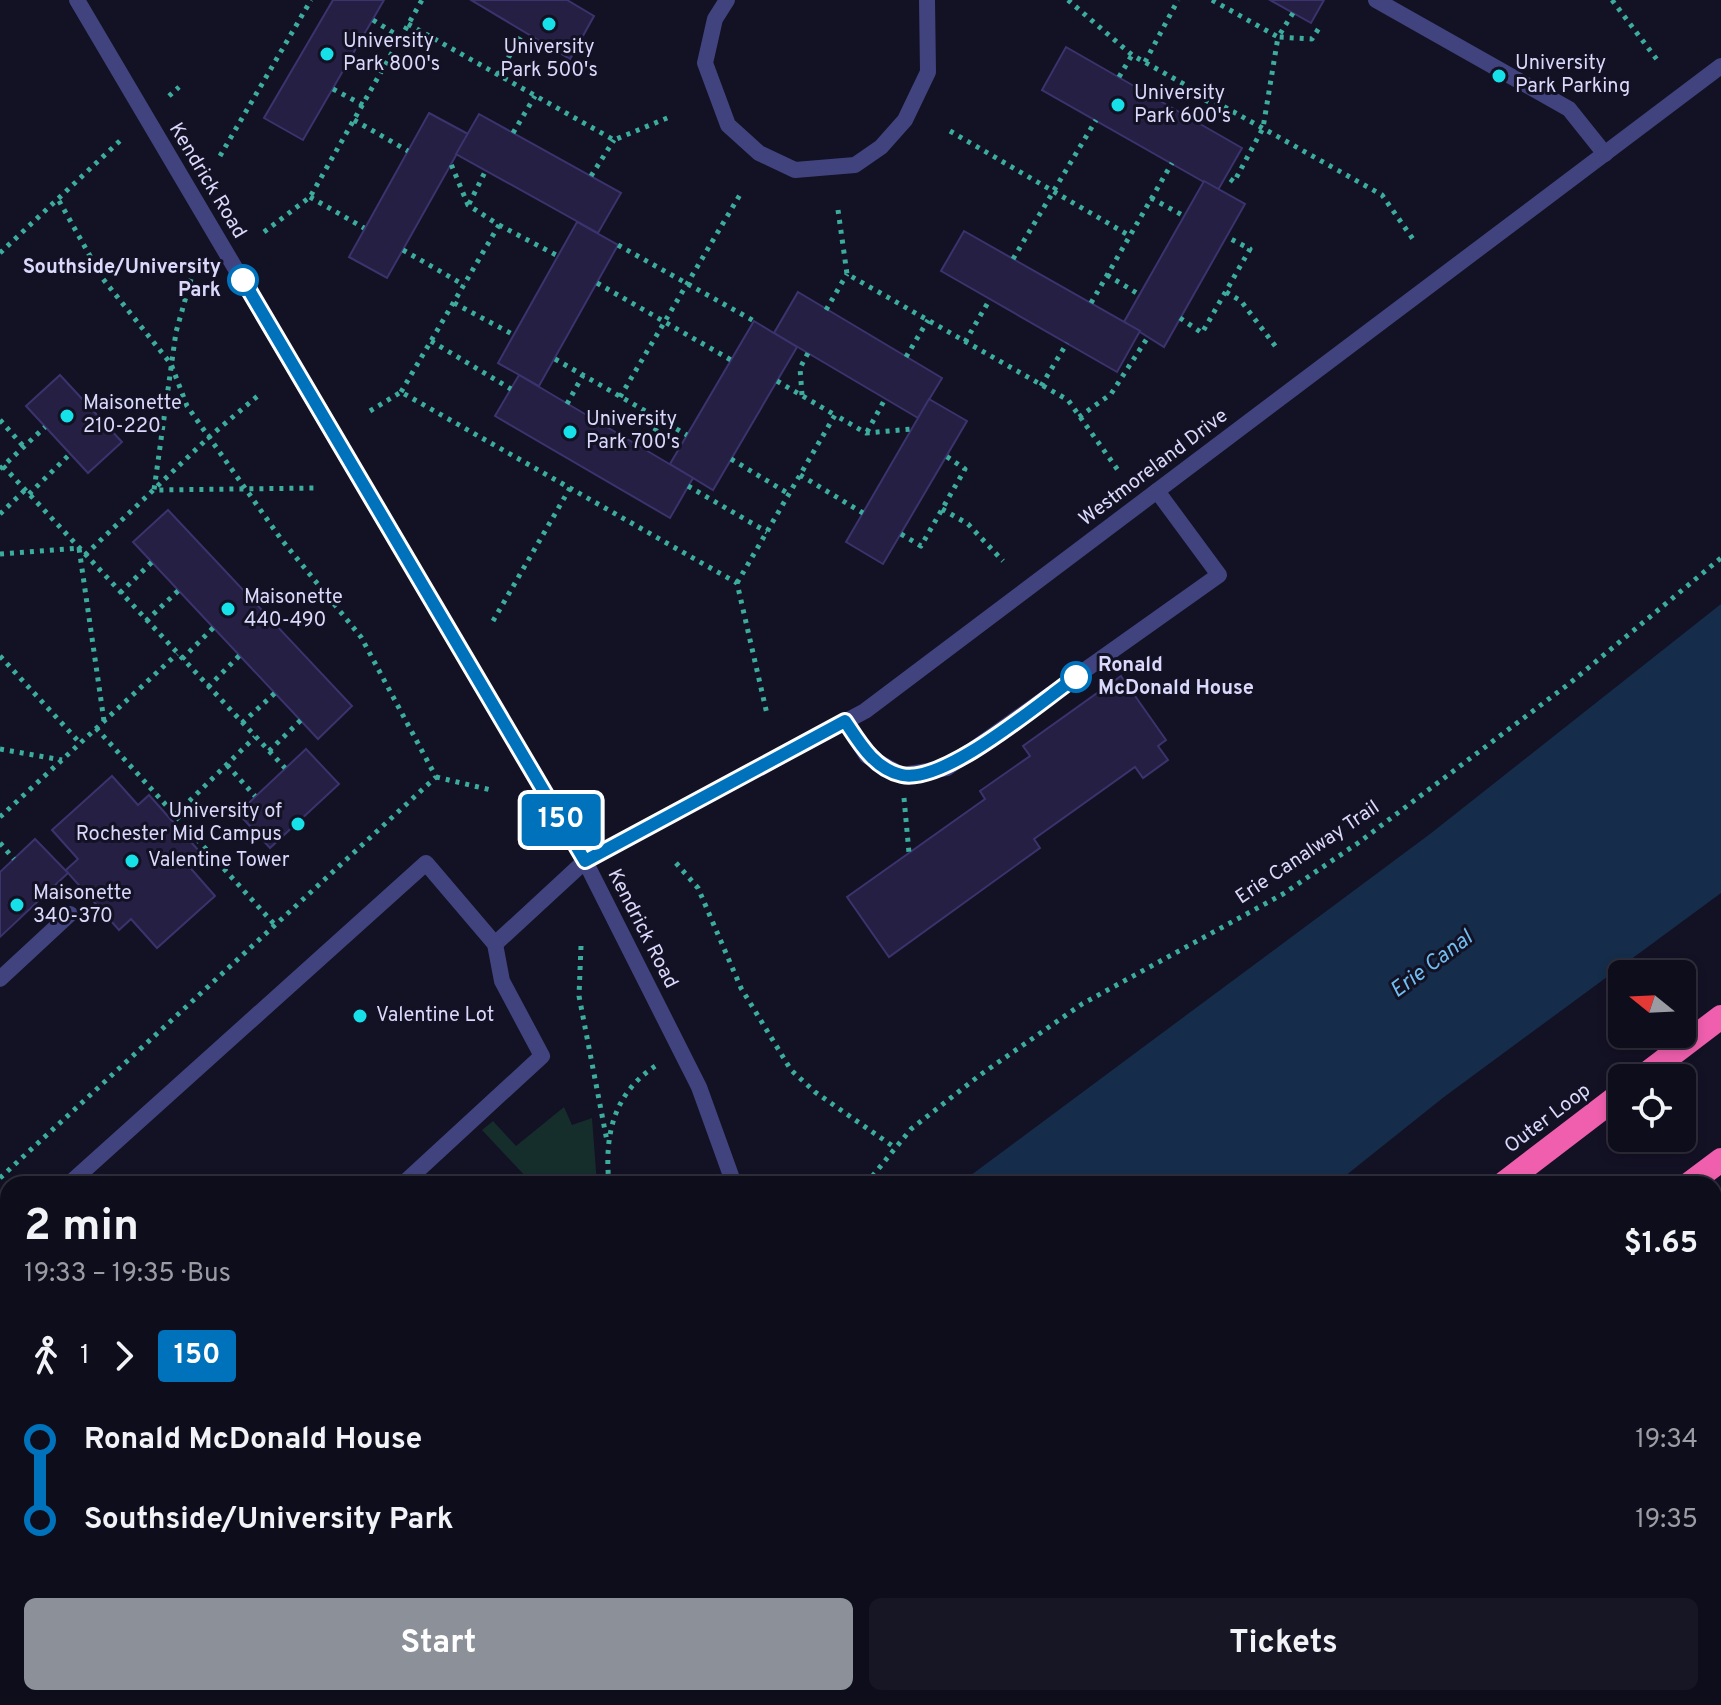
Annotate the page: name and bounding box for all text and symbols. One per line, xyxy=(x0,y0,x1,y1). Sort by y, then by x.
marker: University Park 500's xyxy=(540,15,558,33)
place label: University Park 800's xyxy=(343,29,440,78)
place label: University Park 500's xyxy=(500,35,598,84)
marker: University Park 800's xyxy=(318,45,336,63)
place label: University Park Parking xyxy=(1515,51,1630,100)
marker: University Park Parking xyxy=(1490,67,1508,85)
place label: University Park 600's xyxy=(1134,81,1231,130)
marker: University Park 600's xyxy=(1109,96,1127,114)
street label: Kendrick Road xyxy=(162,118,252,244)
place label: Southside/University Park xyxy=(23,255,221,304)
marker: Southside/University Park xyxy=(228,265,258,295)
place label: Maisonette 210-220 xyxy=(83,391,182,440)
street label: Westmoreland Drive xyxy=(1074,403,1234,533)
marker: Maisonette 210-220 xyxy=(58,407,76,425)
place label: University Park 700's xyxy=(586,407,680,456)
marker: University Park 700's xyxy=(561,423,579,441)
place label: Maisonette 440-490 xyxy=(244,585,343,634)
marker: Maisonette 440-490 xyxy=(219,600,237,618)
place label: Ronald McDonald House xyxy=(1098,653,1254,702)
marker: Ronald McDonald House xyxy=(1061,662,1091,692)
line badge: 150 xyxy=(515,794,607,846)
street label: Erie Canalway Trail xyxy=(1231,795,1385,911)
place label: University of Rochester Mid Campus xyxy=(76,799,282,848)
text: 150 xyxy=(538,802,584,838)
marker: University of Rochester Mid Campus xyxy=(289,815,307,833)
place label: Valentine Tower xyxy=(148,848,290,874)
marker: Valentine Tower xyxy=(123,852,141,870)
street label: Kendrick Road xyxy=(601,865,683,993)
place label: Maisonette 340-370 xyxy=(33,881,132,930)
marker: Maisonette 340-370 xyxy=(8,896,26,914)
water label: Erie Canal xyxy=(1385,924,1480,1005)
north arrow xyxy=(1608,960,1696,1048)
map controls xyxy=(1608,960,1696,1152)
place label: Valentine Lot xyxy=(376,1003,494,1029)
marker: Valentine Lot xyxy=(351,1007,369,1025)
button: locate xyxy=(1608,1064,1696,1152)
street label: Outer Loop xyxy=(1500,1078,1596,1160)
text: 2 min xyxy=(24,1200,139,1256)
text: $1.65 xyxy=(1624,1226,1698,1263)
text: 19:33 – 19:35 · Bus xyxy=(24,1258,231,1291)
icon: walk xyxy=(24,1334,68,1378)
icon: forward xyxy=(102,1334,146,1378)
text: 150 xyxy=(174,1338,220,1374)
text: 1 xyxy=(80,1340,90,1373)
text: Ronald McDonald House xyxy=(84,1422,422,1459)
text: 19:34 xyxy=(1635,1424,1698,1457)
text: Southside/University Park xyxy=(84,1502,454,1539)
text: 19:35 xyxy=(1635,1504,1698,1537)
button: Start xyxy=(24,1598,853,1690)
button: Tickets xyxy=(869,1598,1698,1690)

